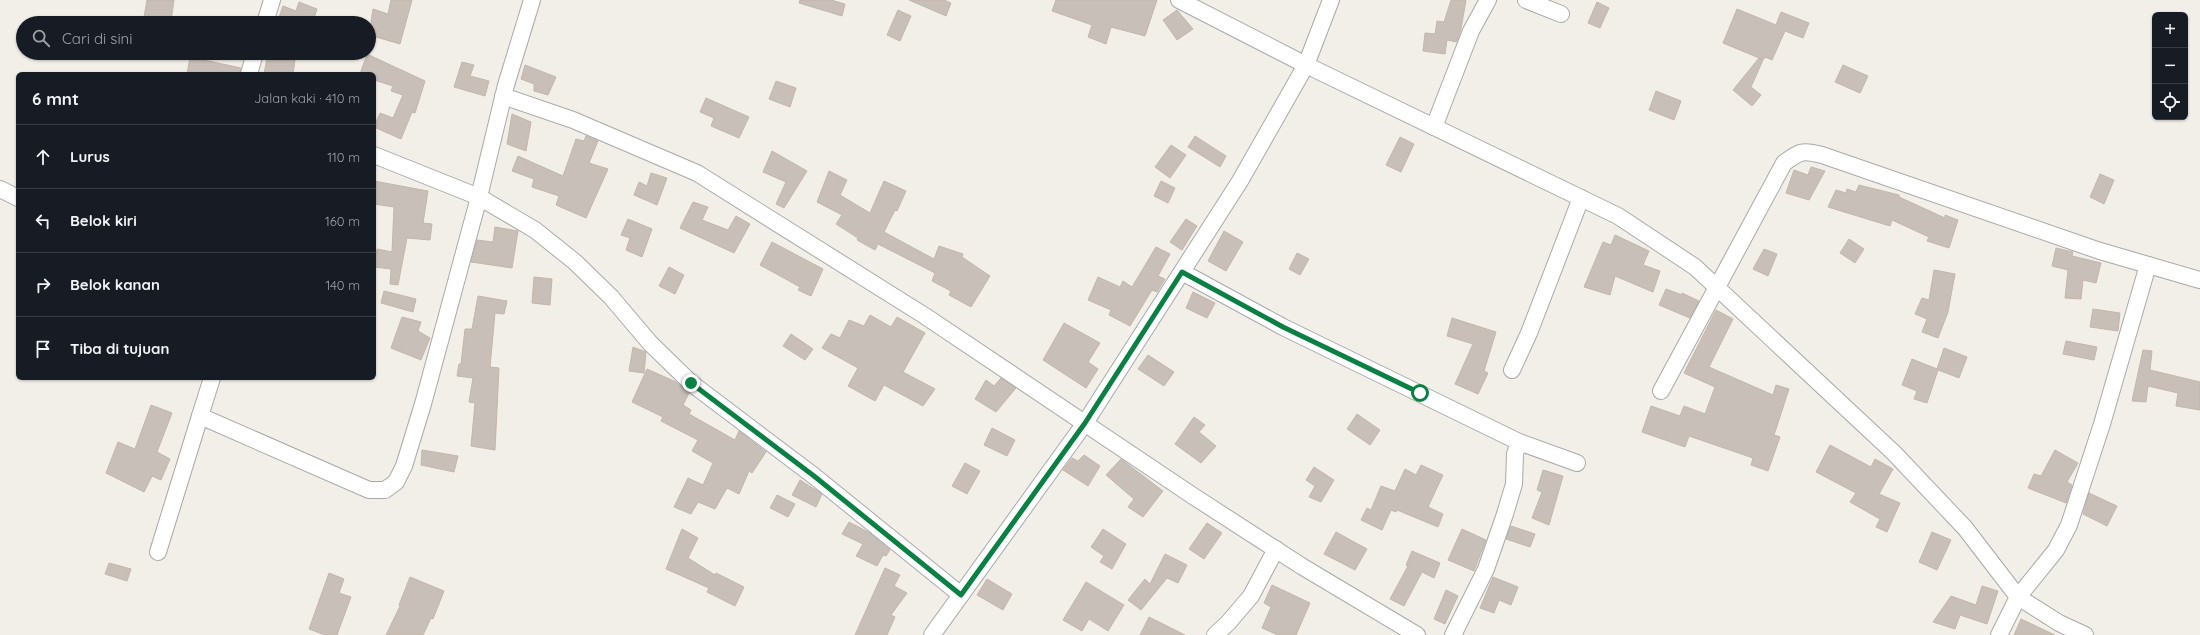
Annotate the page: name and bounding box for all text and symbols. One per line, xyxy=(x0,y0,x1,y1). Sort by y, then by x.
map controls xyxy=(2152,12,2188,120)
button: + xyxy=(2152,12,2188,48)
search box xyxy=(16,16,376,60)
icon: search xyxy=(30,27,52,49)
text: Cari di sini xyxy=(62,29,133,48)
button: − xyxy=(2152,48,2188,84)
button: locate xyxy=(2152,84,2188,120)
text: 6 mnt xyxy=(32,88,79,109)
text: Jalan kaki · 410 m xyxy=(254,90,360,106)
icon: ahead xyxy=(32,146,54,168)
text: Lurus xyxy=(70,147,110,166)
text: 110 m xyxy=(327,149,360,165)
icon: left xyxy=(32,210,54,232)
text: Belok kiri xyxy=(70,211,137,230)
text: 160 m xyxy=(325,213,360,229)
icon: right xyxy=(32,274,54,296)
text: Belok kanan xyxy=(70,275,160,294)
text: 140 m xyxy=(325,277,360,293)
icon: arrive xyxy=(32,338,54,360)
text: Tiba di tujuan xyxy=(70,339,169,358)
route end xyxy=(682,374,700,392)
route start xyxy=(1411,384,1429,402)

